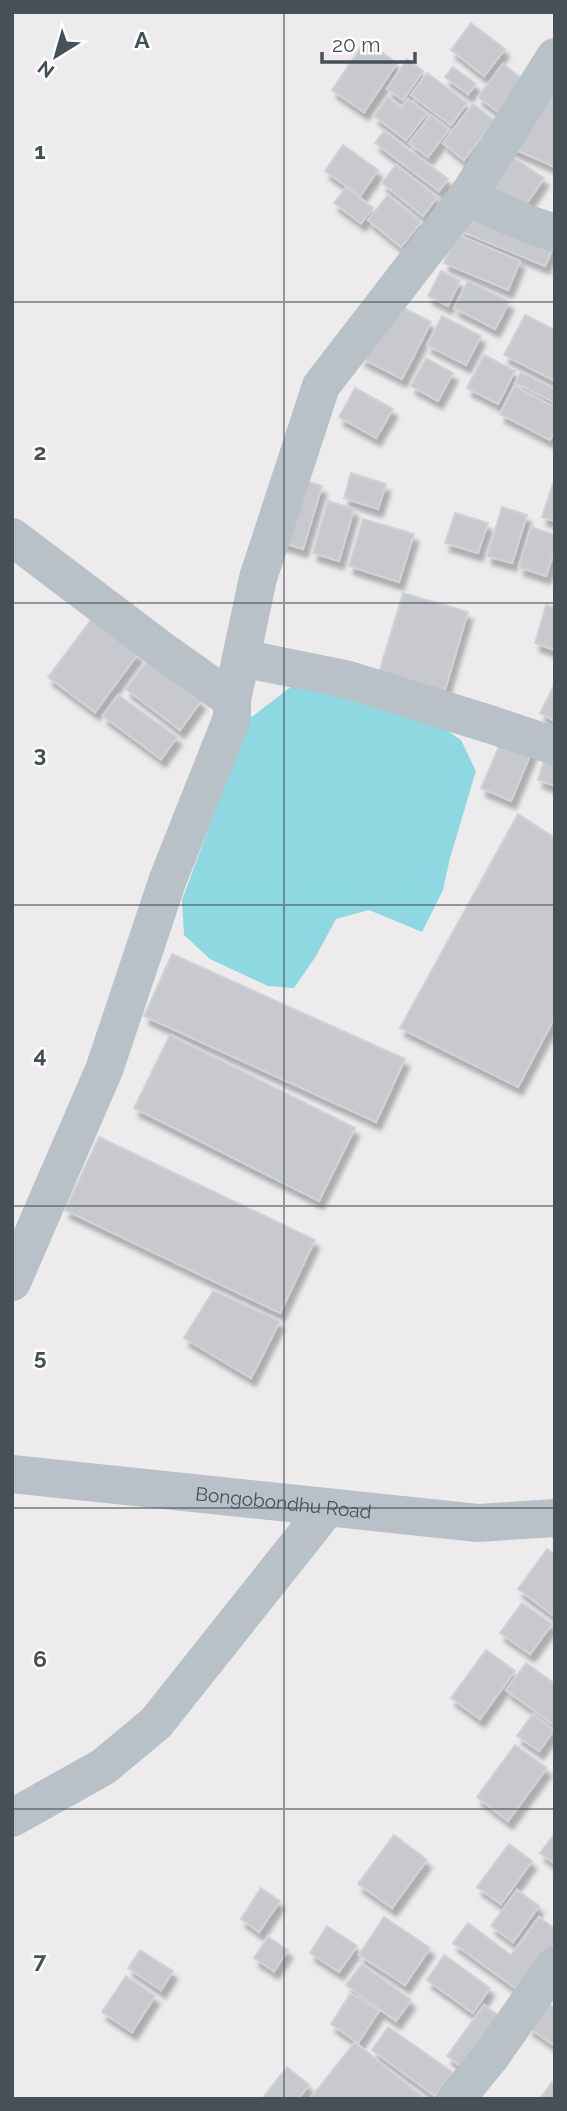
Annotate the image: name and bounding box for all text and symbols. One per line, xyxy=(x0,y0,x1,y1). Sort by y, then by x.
north arrow xyxy=(21,21,91,91)
scale bar xyxy=(322,21,415,65)
text: A xyxy=(134,26,150,53)
text: 20 m xyxy=(332,32,380,57)
text: N xyxy=(33,56,58,83)
text: 1 xyxy=(34,137,46,164)
text: 2 xyxy=(34,438,46,465)
text: 3 xyxy=(34,740,46,767)
text: 4 xyxy=(33,1041,47,1068)
text: 5 xyxy=(34,1343,47,1370)
street label: Bongobondhu Road xyxy=(194,1482,373,1523)
text: 6 xyxy=(33,1645,47,1672)
text: 7 xyxy=(34,1946,47,1973)

